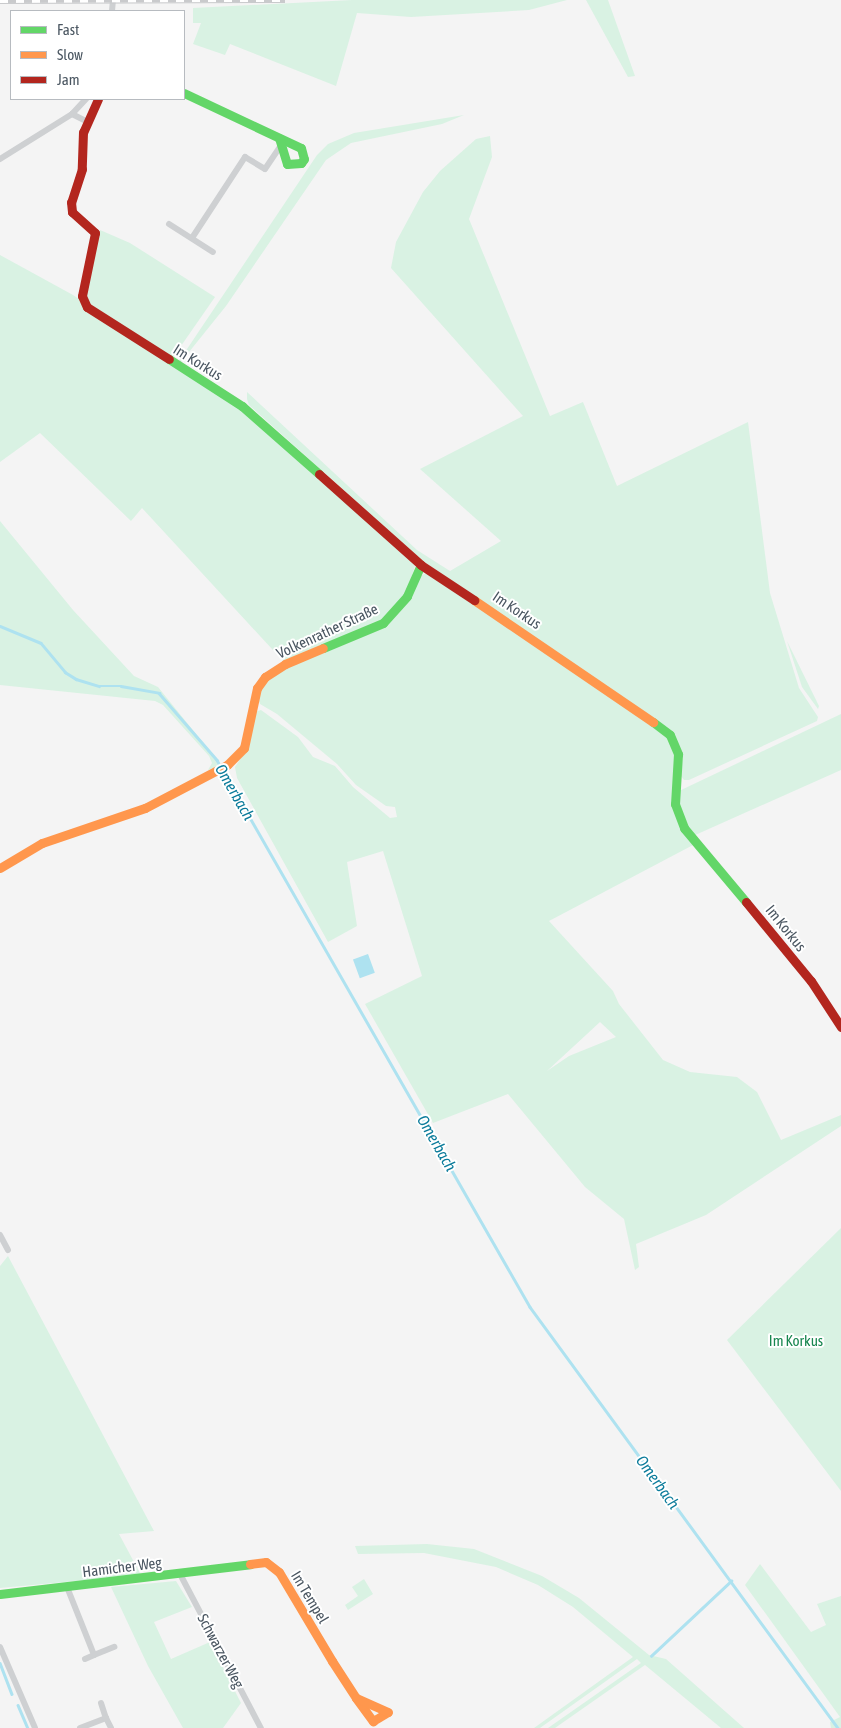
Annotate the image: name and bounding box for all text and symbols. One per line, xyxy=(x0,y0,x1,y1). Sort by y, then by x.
legend xyxy=(10,10,185,100)
text: Fast xyxy=(57,21,79,38)
text: Slow xyxy=(57,46,83,63)
text: Jam xyxy=(57,71,80,88)
street label: Im Korkus xyxy=(170,340,226,384)
street label: Im Korkus xyxy=(489,587,545,633)
street label: Volkenrather Straße xyxy=(273,600,381,662)
water label: Omerbach xyxy=(211,761,259,823)
street label: Im Korkus xyxy=(762,901,810,955)
water label: Omerbach xyxy=(413,1112,461,1174)
park label: Im Korkus xyxy=(769,1332,823,1350)
water label: Omerbach xyxy=(632,1451,684,1513)
street label: Hamicher Weg xyxy=(81,1553,163,1581)
street label: Im Tempel xyxy=(287,1568,333,1626)
street label: Schwarzer Weg xyxy=(194,1611,248,1691)

